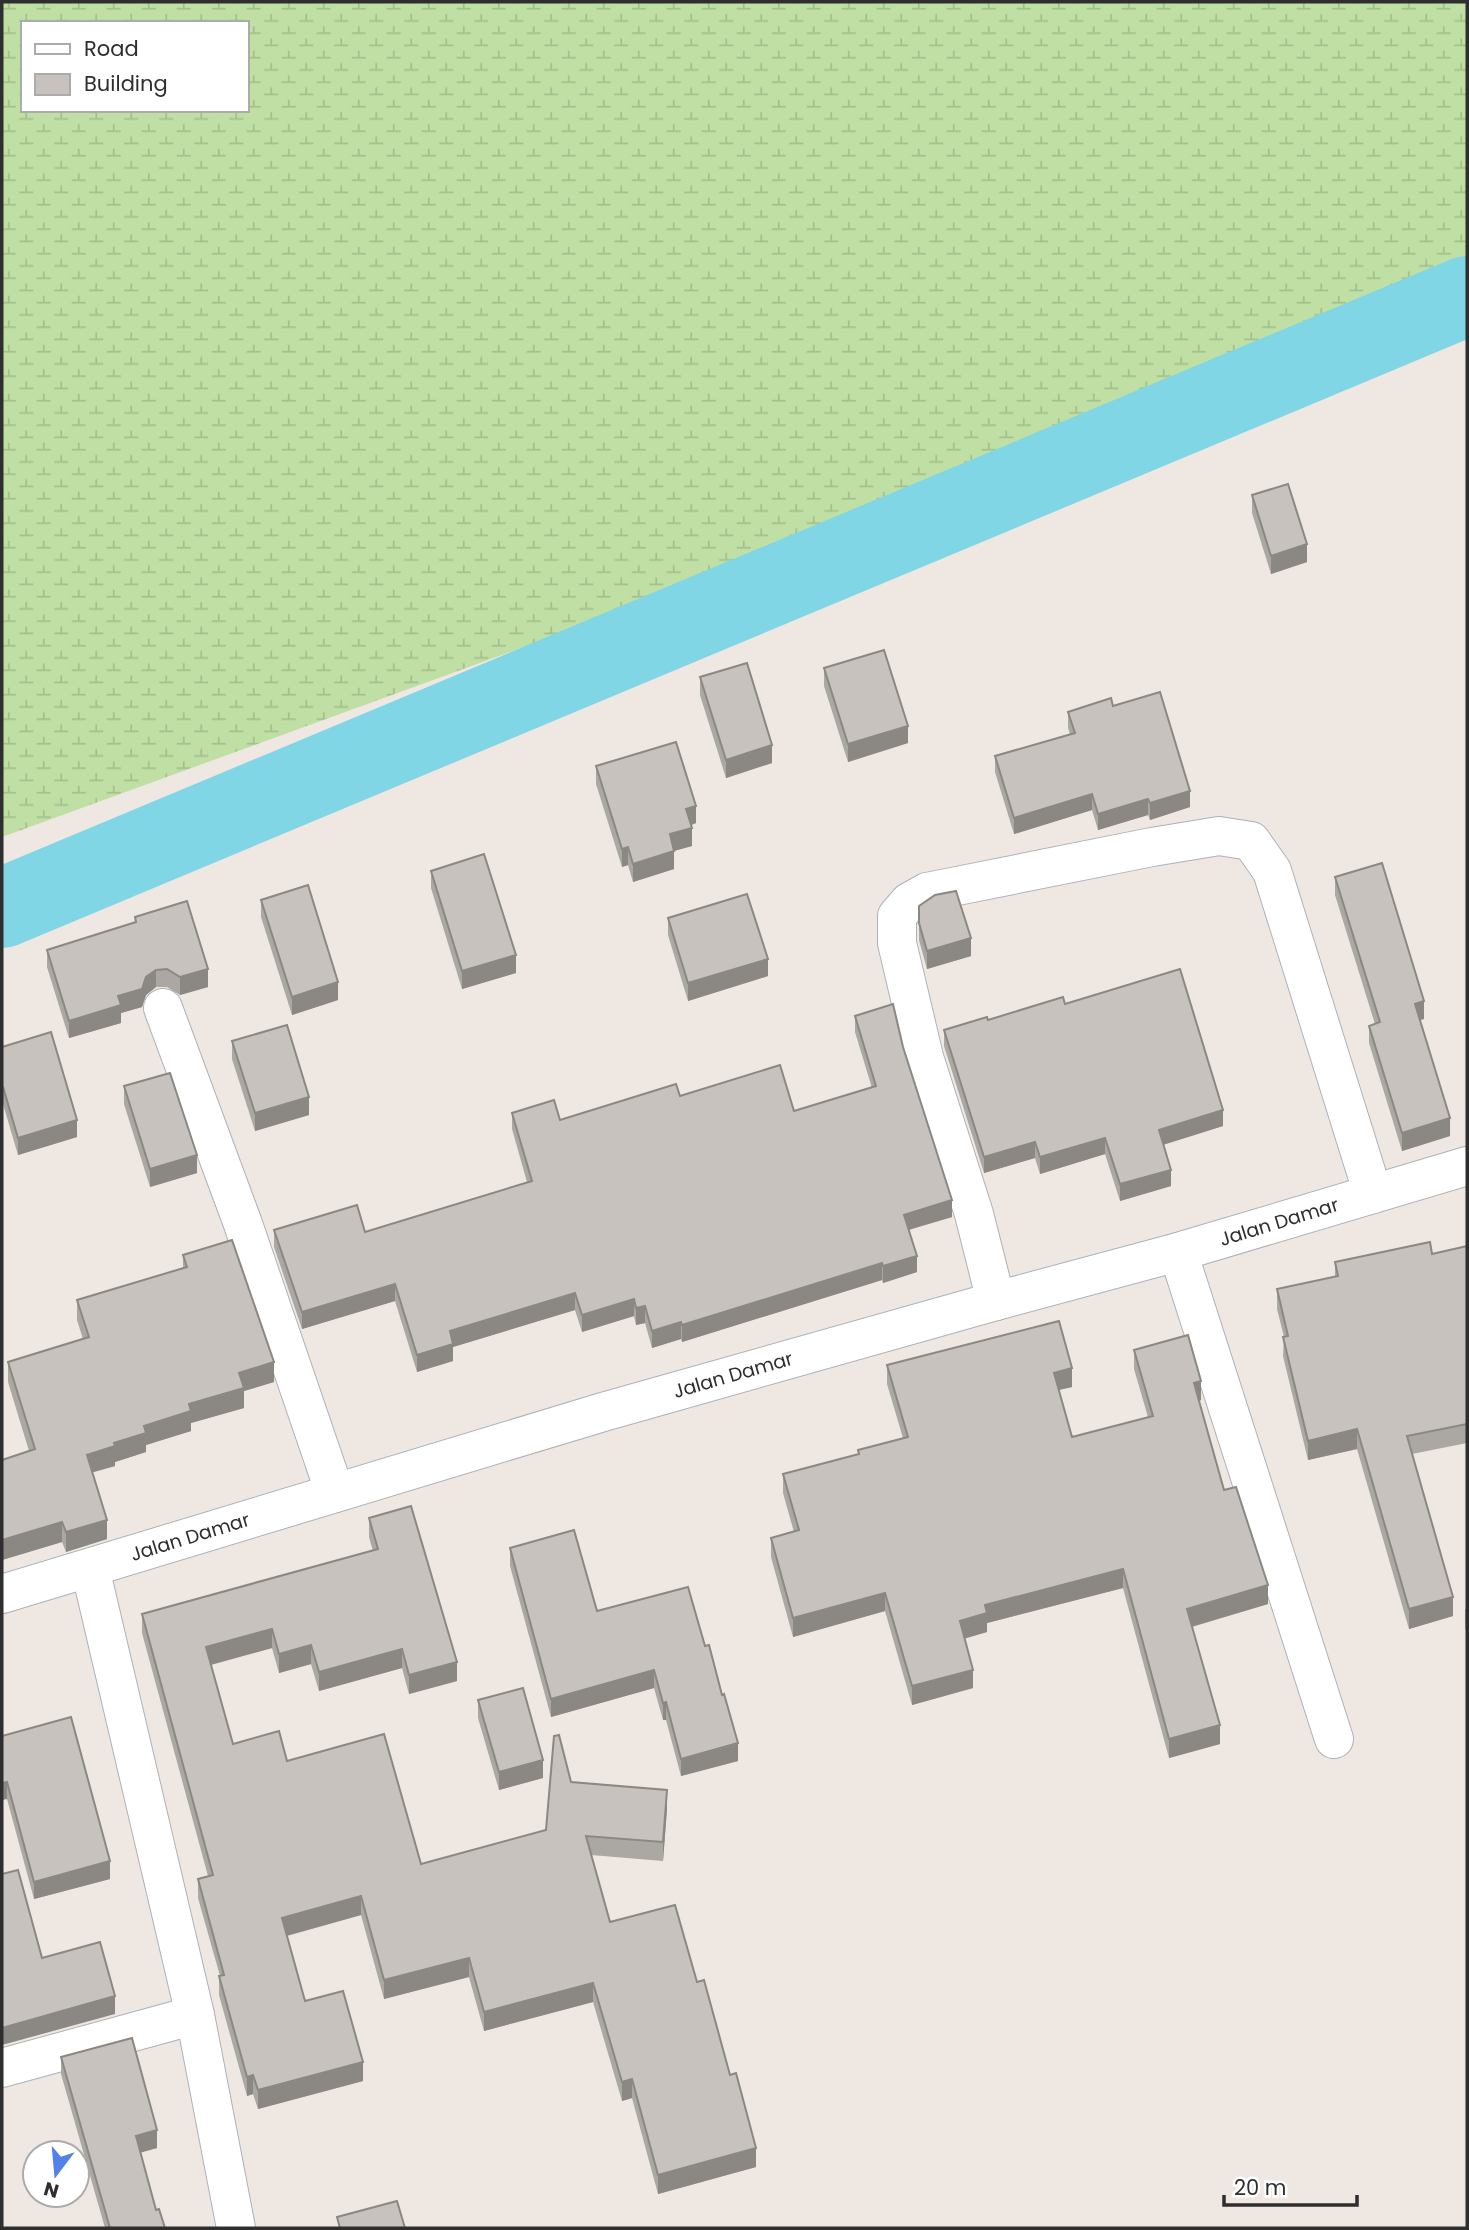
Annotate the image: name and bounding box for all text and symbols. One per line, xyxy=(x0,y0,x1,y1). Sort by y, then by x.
legend xyxy=(21,21,248,112)
text: Road xyxy=(84,34,139,63)
text: Building xyxy=(84,69,168,98)
street label: Jalan Damar xyxy=(1216,1191,1342,1253)
street label: Jalan Damar xyxy=(670,1345,796,1405)
street label: Jalan Damar xyxy=(127,1506,253,1568)
north arrow xyxy=(21,2139,91,2209)
scale bar xyxy=(1224,2164,1357,2208)
text: 20 m xyxy=(1234,2173,1287,2202)
text: N xyxy=(41,2175,62,2205)

